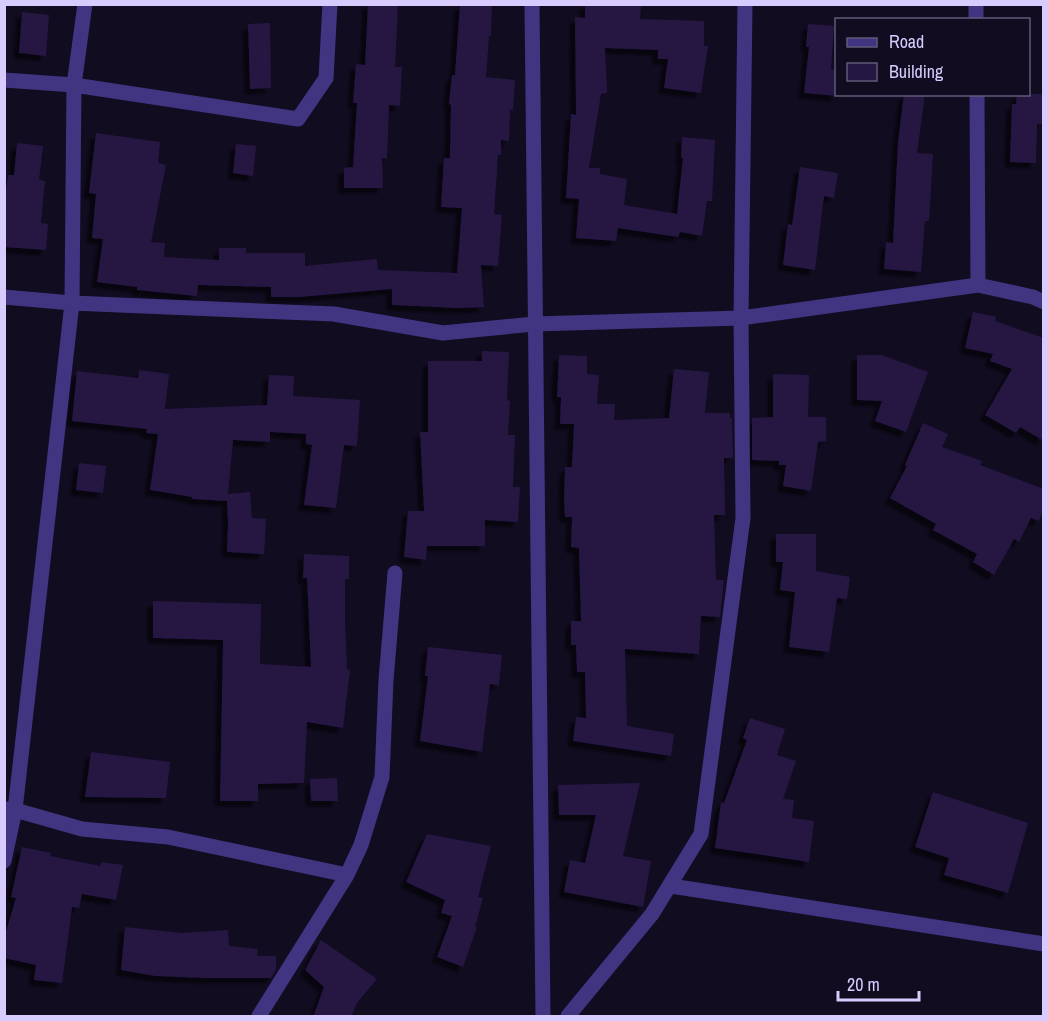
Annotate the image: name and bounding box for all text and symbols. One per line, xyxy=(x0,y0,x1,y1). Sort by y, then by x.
legend xyxy=(835,18,1030,96)
text: Road xyxy=(889,29,924,54)
text: Building xyxy=(889,59,944,84)
scale bar xyxy=(838,964,919,1002)
text: 20 m xyxy=(847,972,880,997)

